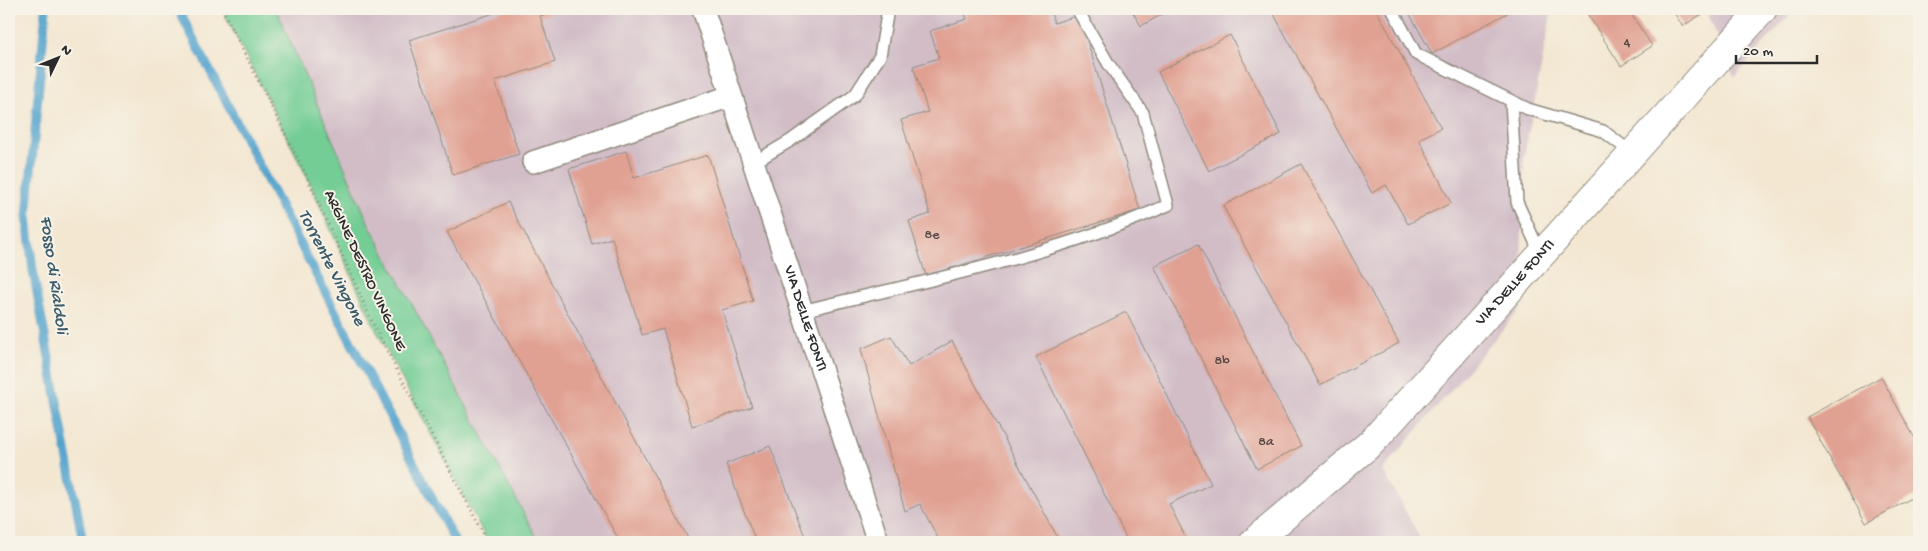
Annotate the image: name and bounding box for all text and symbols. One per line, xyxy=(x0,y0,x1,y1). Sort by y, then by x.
north arrow xyxy=(32,32,82,82)
scale bar xyxy=(1736,32,1817,64)
house number: 4 xyxy=(1624,35,1631,52)
text: N xyxy=(56,42,75,60)
text: 20 m xyxy=(1743,43,1773,61)
street label: ARGINE DESTRO VINGONE xyxy=(318,188,410,355)
water label: Torrente Vingone xyxy=(293,206,370,330)
water label: Fosso di Rialdoli xyxy=(34,215,72,338)
house number: 8e xyxy=(925,227,940,244)
street label: VIA DELLE FONTI xyxy=(1471,236,1560,331)
street label: VIA DELLE FONTI xyxy=(778,262,831,374)
house number: 8b xyxy=(1214,353,1230,370)
house number: 8a xyxy=(1258,434,1275,451)

